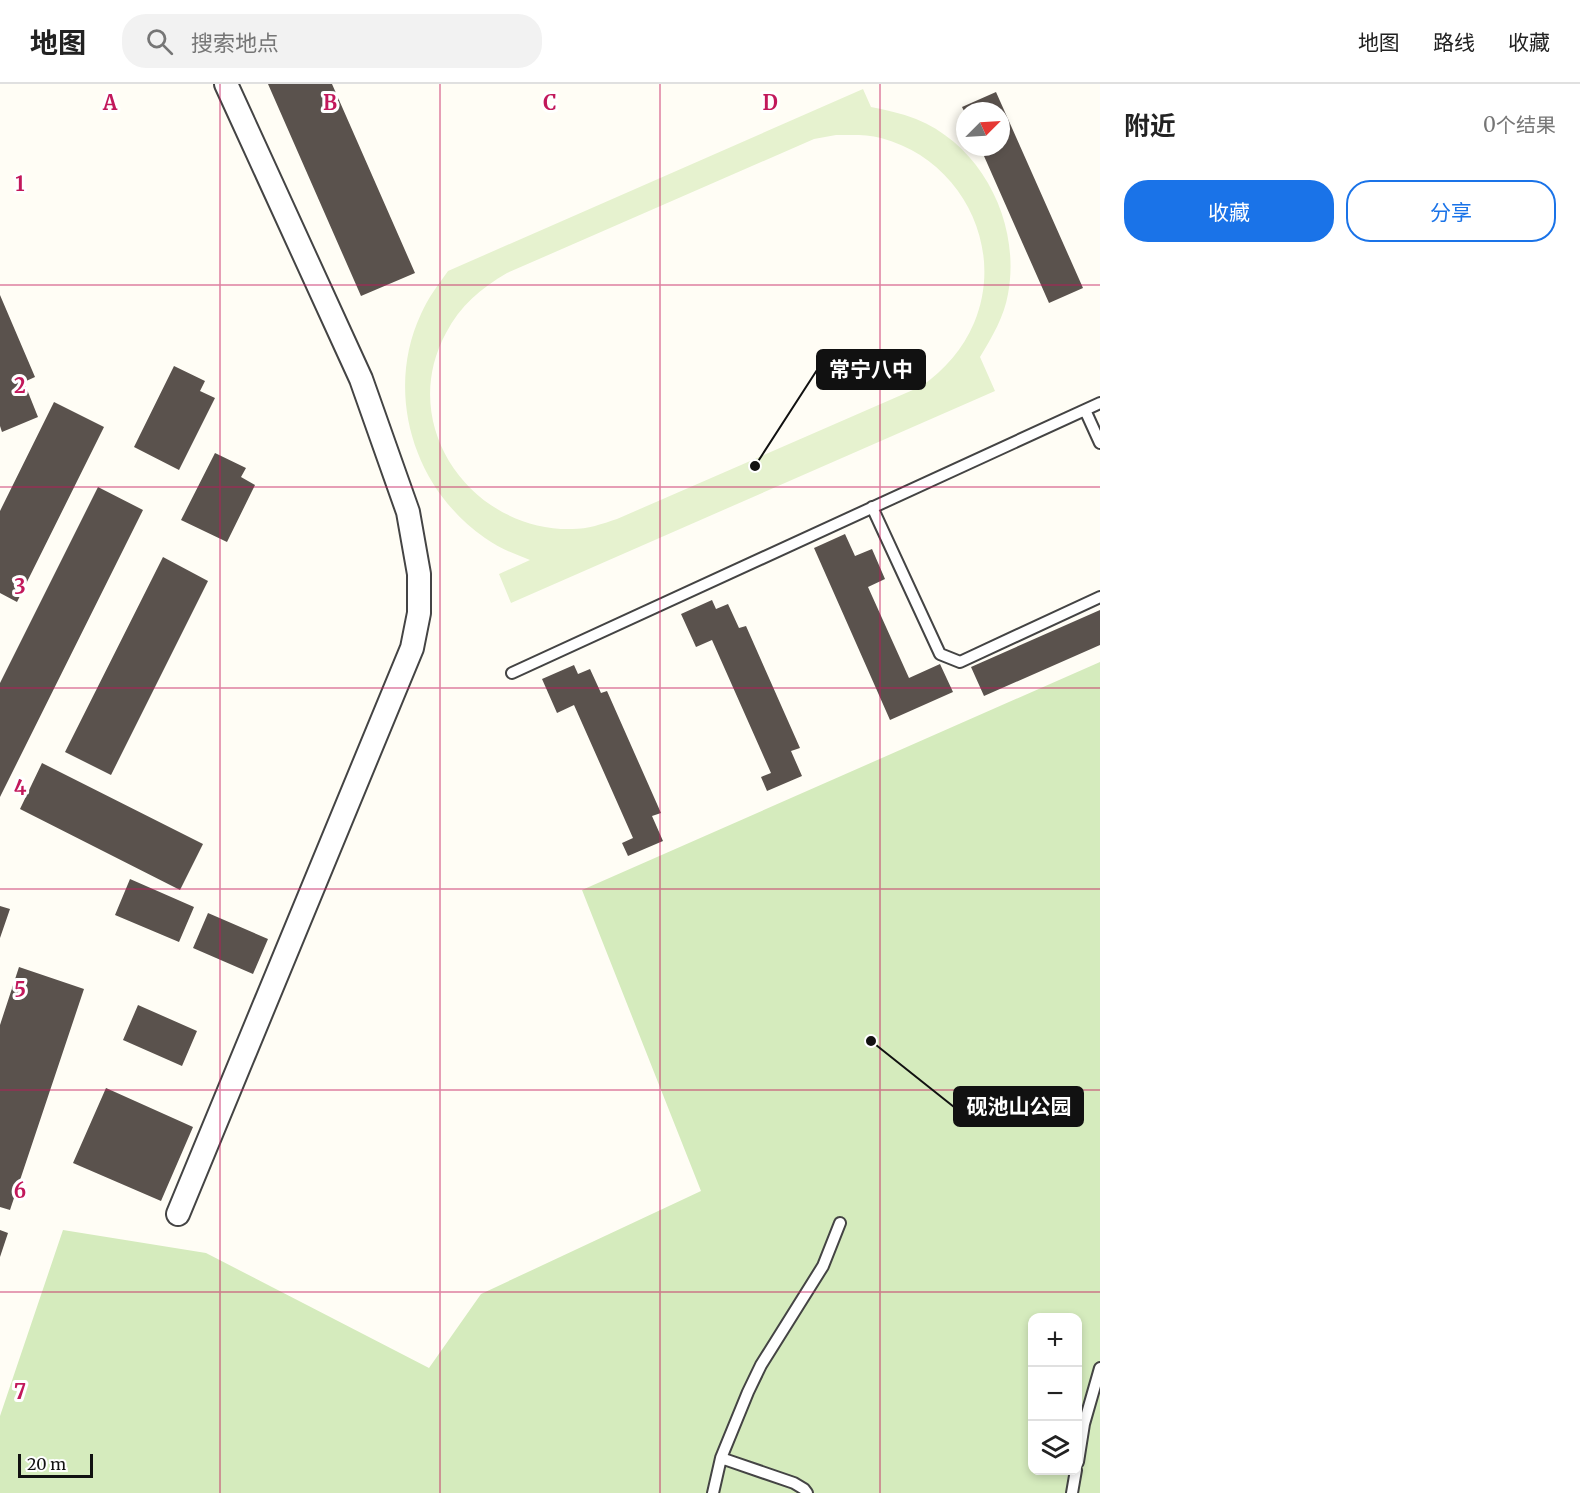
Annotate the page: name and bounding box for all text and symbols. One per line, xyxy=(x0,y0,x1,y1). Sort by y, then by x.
search box xyxy=(122,14,542,68)
text: 地图 xyxy=(30,25,86,61)
icon: search xyxy=(143,25,176,58)
text: 搜索地点 xyxy=(191,29,279,57)
text: 地图 xyxy=(1358,29,1400,56)
text: 路线 xyxy=(1433,29,1475,56)
text: 收藏 xyxy=(1508,29,1550,56)
text: A xyxy=(102,90,118,115)
text: B xyxy=(323,90,337,115)
text: C xyxy=(543,90,557,115)
text: D xyxy=(762,90,778,115)
north arrow xyxy=(956,102,1010,156)
text: 附近 xyxy=(1124,109,1176,142)
text: 0个结果 xyxy=(1483,112,1556,137)
text: 1 xyxy=(15,171,25,196)
button: 收藏 xyxy=(1124,180,1334,242)
button: 分享 xyxy=(1346,180,1556,242)
callout: 常宁八中 xyxy=(817,350,925,389)
text: 常宁八中 xyxy=(829,356,913,383)
text: 2 xyxy=(14,373,26,398)
text: 3 xyxy=(14,574,26,599)
text: 4 xyxy=(14,775,27,800)
text: 5 xyxy=(14,977,26,1002)
callout: 砚池山公园 xyxy=(954,1087,1083,1126)
text: 砚池山公园 xyxy=(967,1093,1072,1120)
text: 6 xyxy=(14,1178,26,1203)
map controls xyxy=(1028,1313,1082,1475)
button: + xyxy=(1028,1313,1082,1367)
button: − xyxy=(1028,1367,1082,1421)
text: 7 xyxy=(14,1379,26,1404)
button: layers xyxy=(1028,1421,1082,1475)
scale bar xyxy=(18,1451,93,1478)
text: 20 m xyxy=(27,1454,66,1474)

